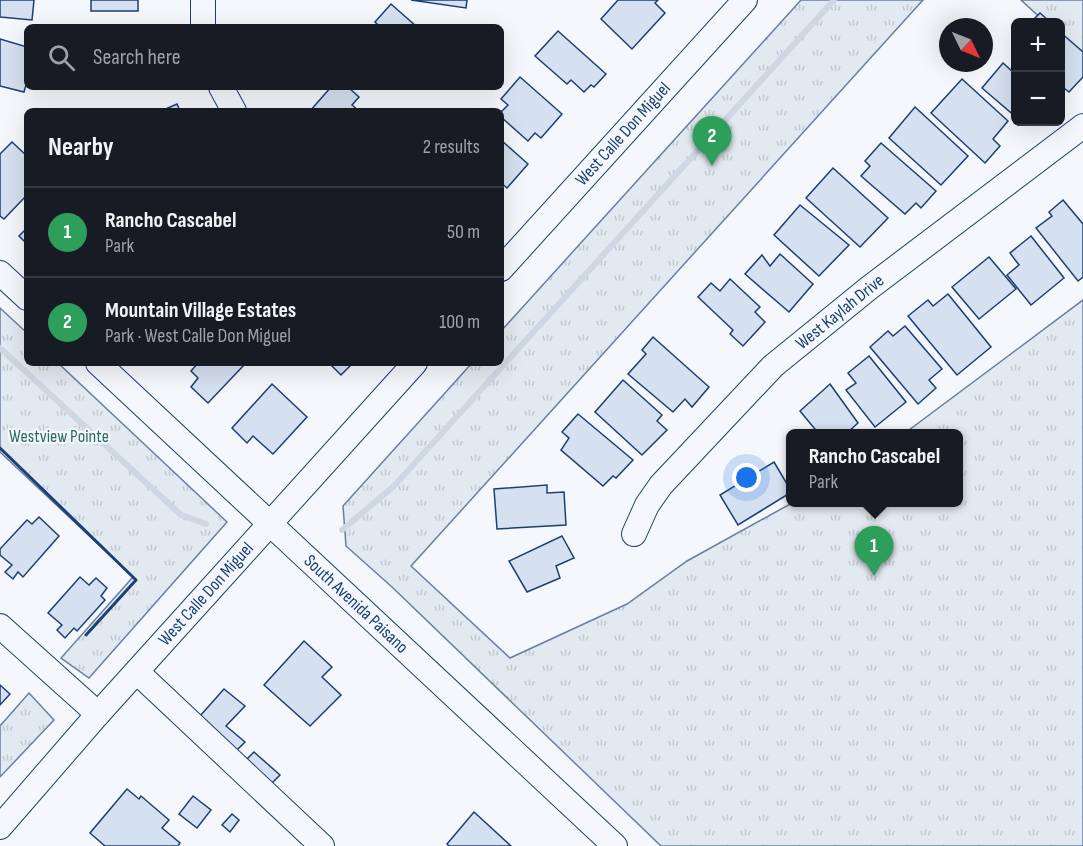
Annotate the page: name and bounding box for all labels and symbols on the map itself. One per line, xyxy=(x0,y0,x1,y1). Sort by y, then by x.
north arrow xyxy=(939,18,993,72)
street label: West Calle Don Miguel xyxy=(571,78,675,190)
pin: 2 xyxy=(692,116,732,166)
street label: West Kaylah Drive xyxy=(792,270,888,354)
park label: Westview Pointe xyxy=(9,426,109,447)
your location xyxy=(732,463,761,492)
pin: 1 xyxy=(854,526,894,576)
street label: West Calle Don Miguel xyxy=(154,538,258,650)
street label: South Avenida Paisano xyxy=(300,550,412,658)

